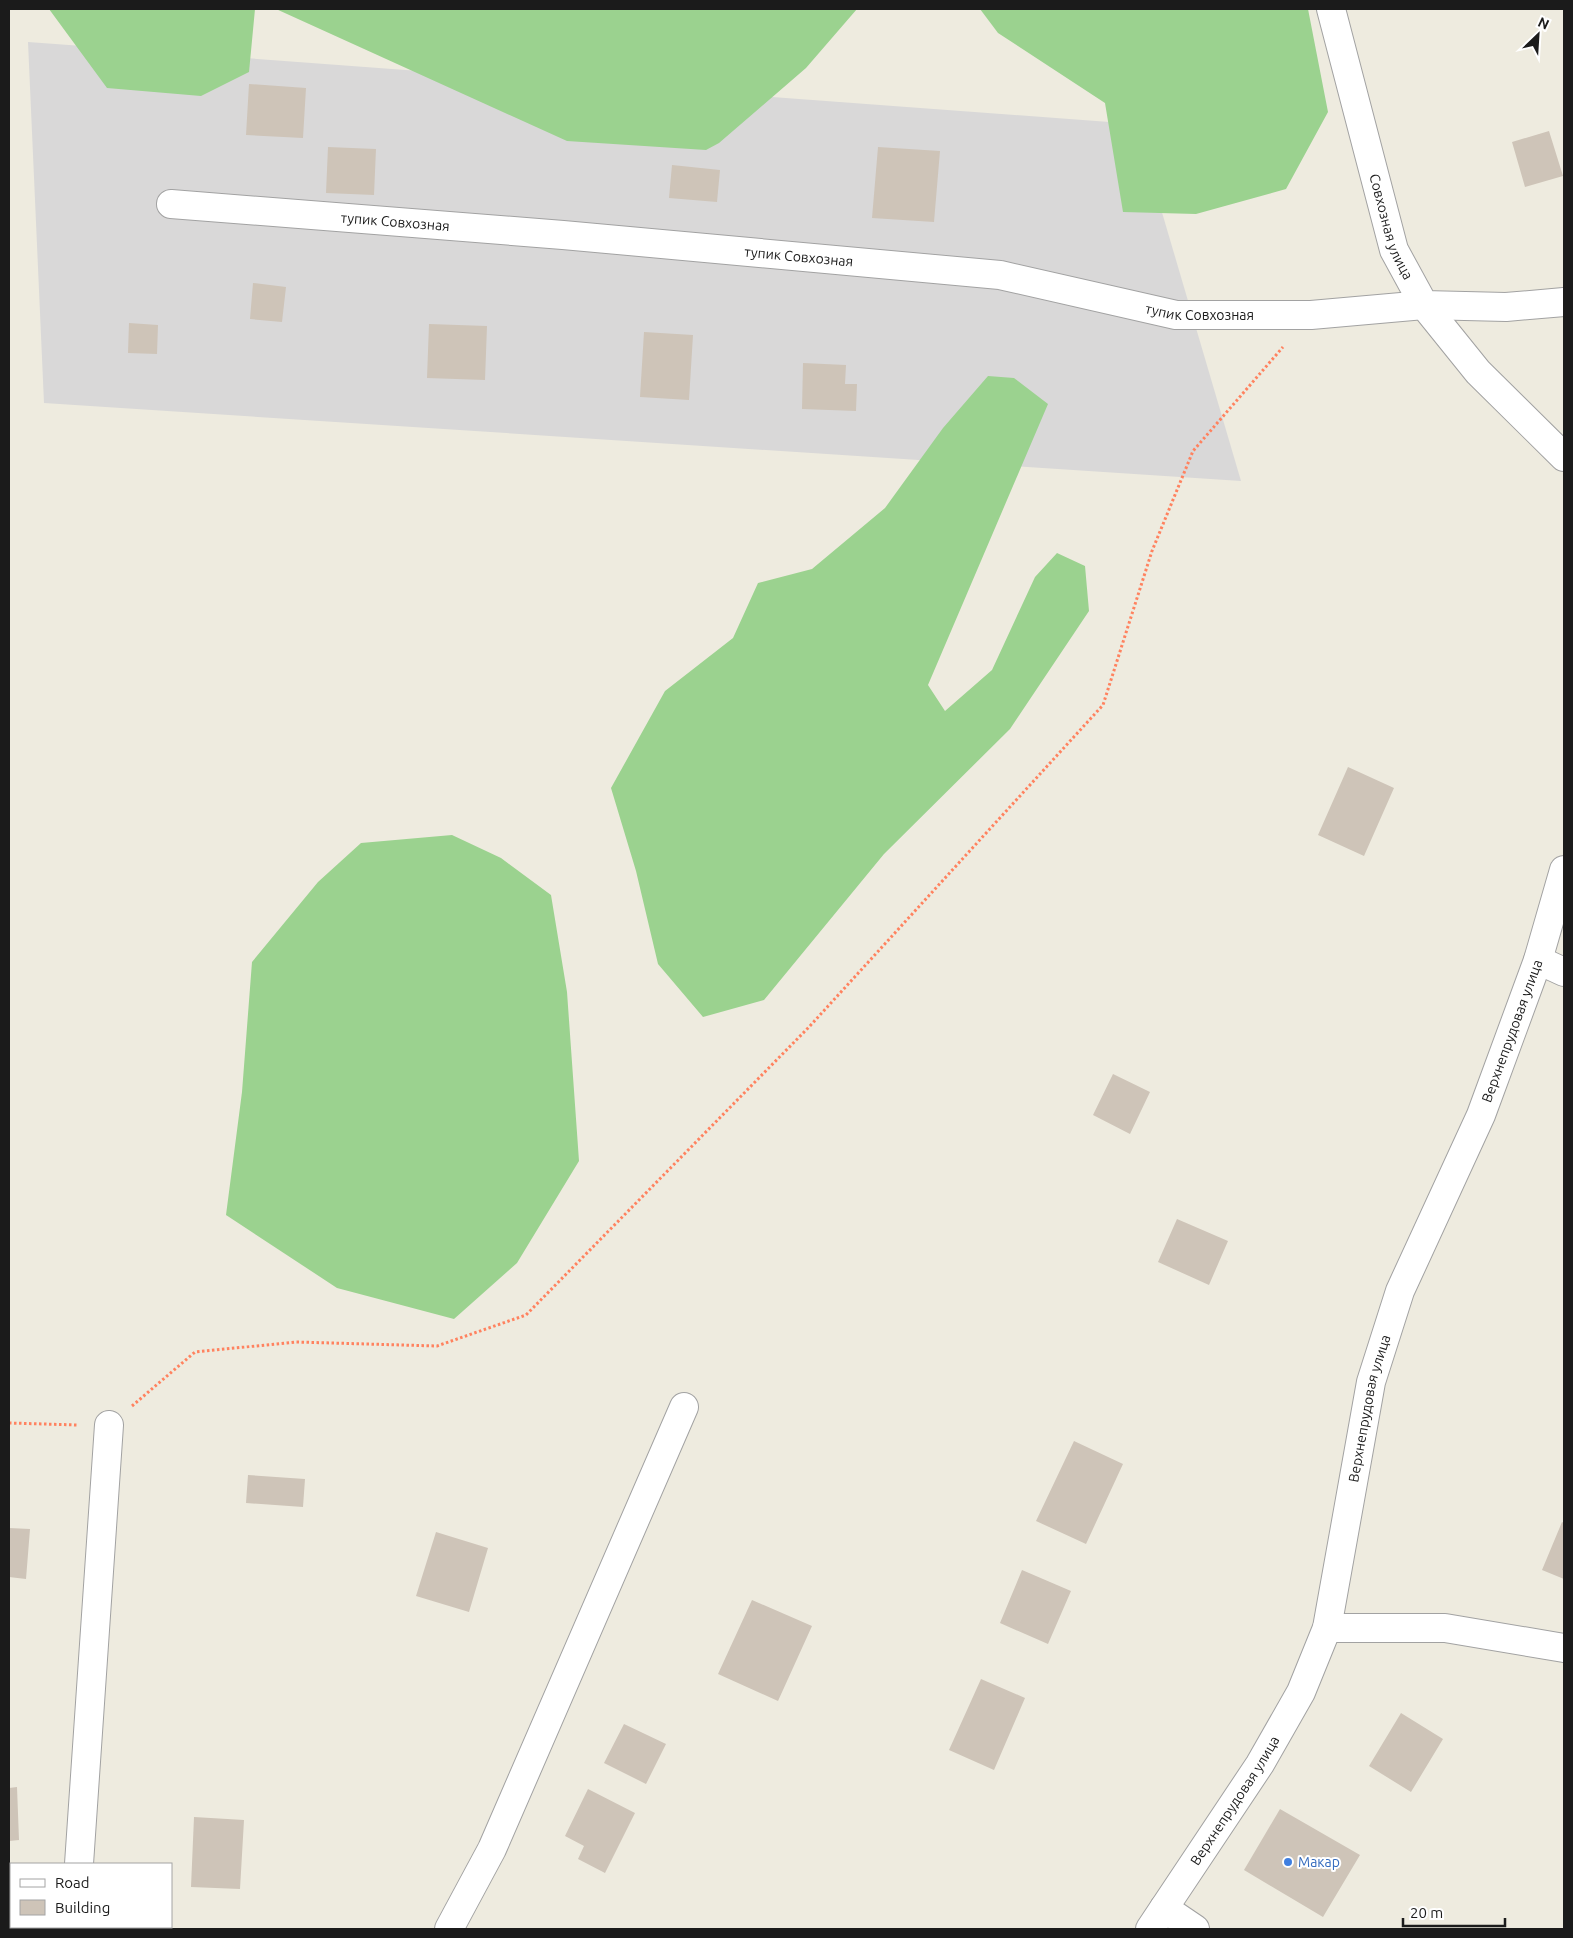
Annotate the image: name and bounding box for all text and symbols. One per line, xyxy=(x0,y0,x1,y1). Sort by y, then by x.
north arrow xyxy=(1513,10,1563,60)
text: N xyxy=(1535,14,1552,33)
street label: Совхозная улица xyxy=(1366,172,1416,282)
street label: тупик Совхозная xyxy=(340,209,450,234)
street label: тупик Совхозная xyxy=(744,244,854,270)
street label: тупик Совхозная xyxy=(1144,300,1254,323)
street label: Верхнепрудовая улица xyxy=(1478,957,1545,1105)
street label: Верхнепрудовая улица xyxy=(1345,1333,1394,1483)
street label: Верхнепрудовая улица xyxy=(1187,1733,1282,1868)
place label: Макар xyxy=(1298,1854,1340,1870)
marker: Макар xyxy=(1282,1856,1294,1868)
legend xyxy=(10,1863,172,1928)
text: Road xyxy=(55,1874,90,1891)
scale bar xyxy=(1403,1896,1506,1928)
text: Building xyxy=(55,1899,110,1916)
text: 20 m xyxy=(1410,1904,1443,1921)

